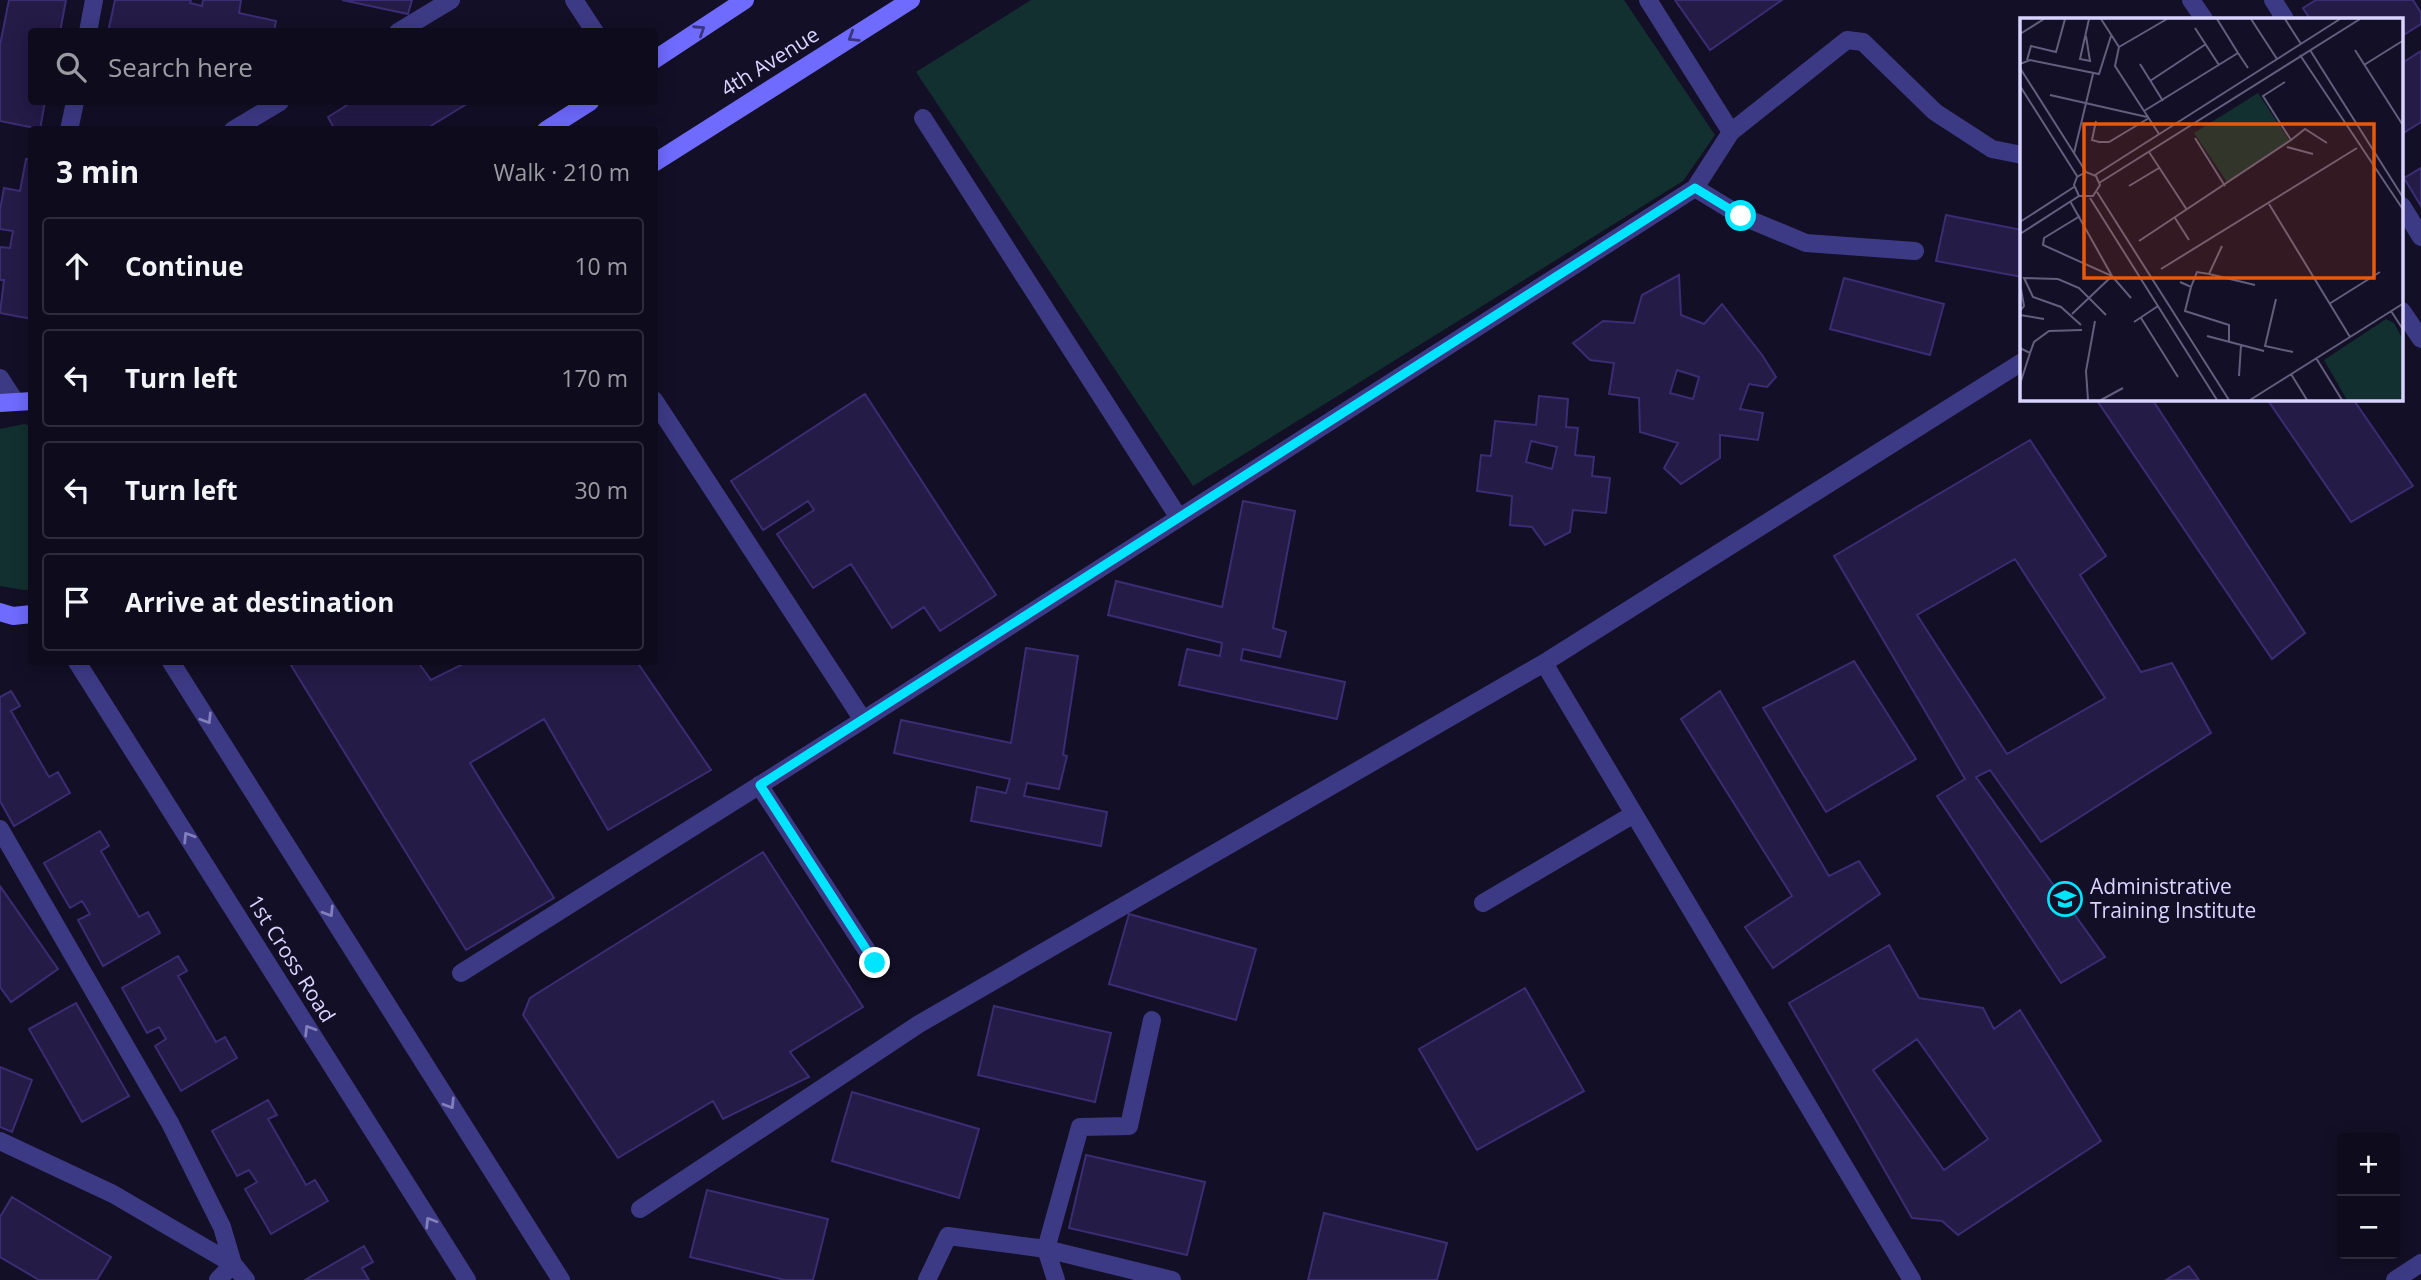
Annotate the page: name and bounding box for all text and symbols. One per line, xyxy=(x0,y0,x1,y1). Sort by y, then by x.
inset map xyxy=(2020,18,2404,401)
street label: 4th Avenue xyxy=(715,20,824,102)
one-way arrow xyxy=(692,26,705,38)
search box xyxy=(28,28,658,105)
one-way arrow xyxy=(848,28,861,41)
icon: search xyxy=(52,48,90,86)
text: Search here xyxy=(108,49,253,85)
text: 3 min xyxy=(56,151,139,192)
text: Walk · 210 m xyxy=(493,156,630,188)
route start xyxy=(1725,200,1756,231)
icon: ahead xyxy=(58,247,96,285)
text: Continue xyxy=(125,248,244,284)
text: 10 m xyxy=(574,250,628,282)
icon: left xyxy=(58,359,96,397)
text: Turn left xyxy=(125,360,237,396)
text: 170 m xyxy=(561,362,628,394)
icon: left xyxy=(58,471,96,509)
text: Turn left xyxy=(125,472,237,508)
text: 30 m xyxy=(574,474,628,506)
icon: arrive xyxy=(58,583,96,621)
text: Arrive at destination xyxy=(125,584,394,620)
one-way arrow xyxy=(199,712,212,725)
one-way arrow xyxy=(183,832,196,845)
place label: Administrative Training Institute xyxy=(2090,872,2256,924)
school or university icon: Administrative Training Institute xyxy=(2046,880,2084,918)
street label: 1st Cross Road xyxy=(242,890,342,1027)
one-way arrow xyxy=(320,904,333,917)
route end xyxy=(859,947,890,978)
one-way arrow xyxy=(305,1025,318,1038)
one-way arrow xyxy=(442,1096,455,1109)
map controls xyxy=(2337,1133,2400,1259)
button: + xyxy=(2337,1133,2400,1196)
button: − xyxy=(2337,1196,2400,1259)
one-way arrow xyxy=(426,1217,439,1230)

